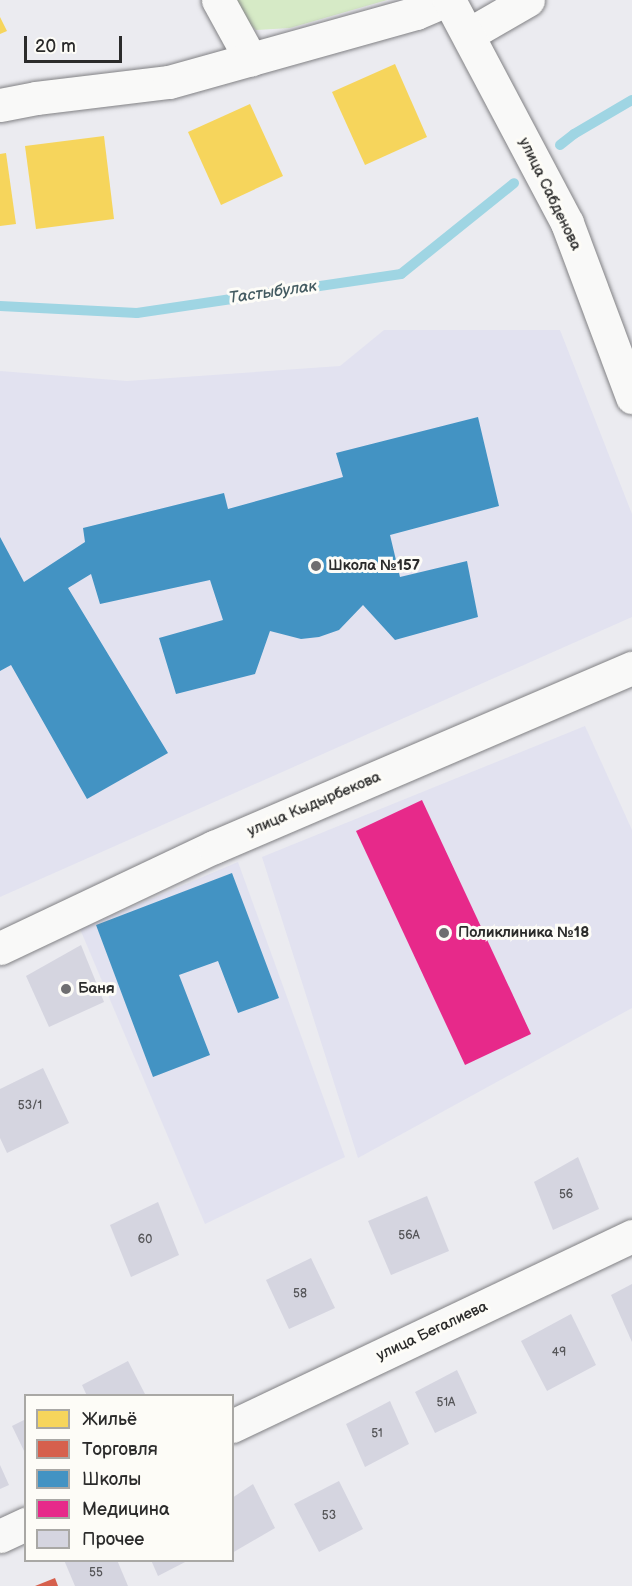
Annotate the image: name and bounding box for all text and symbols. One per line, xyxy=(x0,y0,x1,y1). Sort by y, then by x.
scale bar xyxy=(27,24,124,62)
text: 20 m xyxy=(35,36,76,57)
street label: улица Сабденова xyxy=(515,135,585,253)
water label: Тастыбулак xyxy=(228,277,318,309)
place label: Школа №157 xyxy=(328,557,420,575)
marker: Школа №157 xyxy=(309,559,323,573)
street label: улица Кыдырбекова xyxy=(245,768,383,840)
marker: Поликлиника №18 xyxy=(435,924,453,942)
place label: Поликлиника №18 xyxy=(458,924,589,942)
place label: Баня xyxy=(78,980,115,998)
marker: Баня xyxy=(59,982,73,996)
house number: 53/1 xyxy=(18,1099,42,1113)
house number: 56 xyxy=(559,1188,573,1202)
house number: 56А xyxy=(398,1229,420,1243)
house number: 60 xyxy=(138,1233,152,1247)
house number: 58 xyxy=(293,1287,307,1301)
street label: улица Бегалиева xyxy=(374,1297,490,1365)
house number: 49 xyxy=(552,1346,566,1360)
legend xyxy=(24,1394,234,1562)
house number: 51А xyxy=(437,1396,455,1410)
text: Жильё xyxy=(82,1409,137,1430)
house number: 51 xyxy=(371,1427,383,1441)
text: Торговля xyxy=(82,1439,158,1460)
text: Школы xyxy=(82,1469,141,1490)
text: Медицина xyxy=(82,1499,170,1520)
house number: 53 xyxy=(322,1509,336,1523)
text: Прочее xyxy=(82,1529,144,1550)
house number: 55 xyxy=(89,1566,103,1580)

